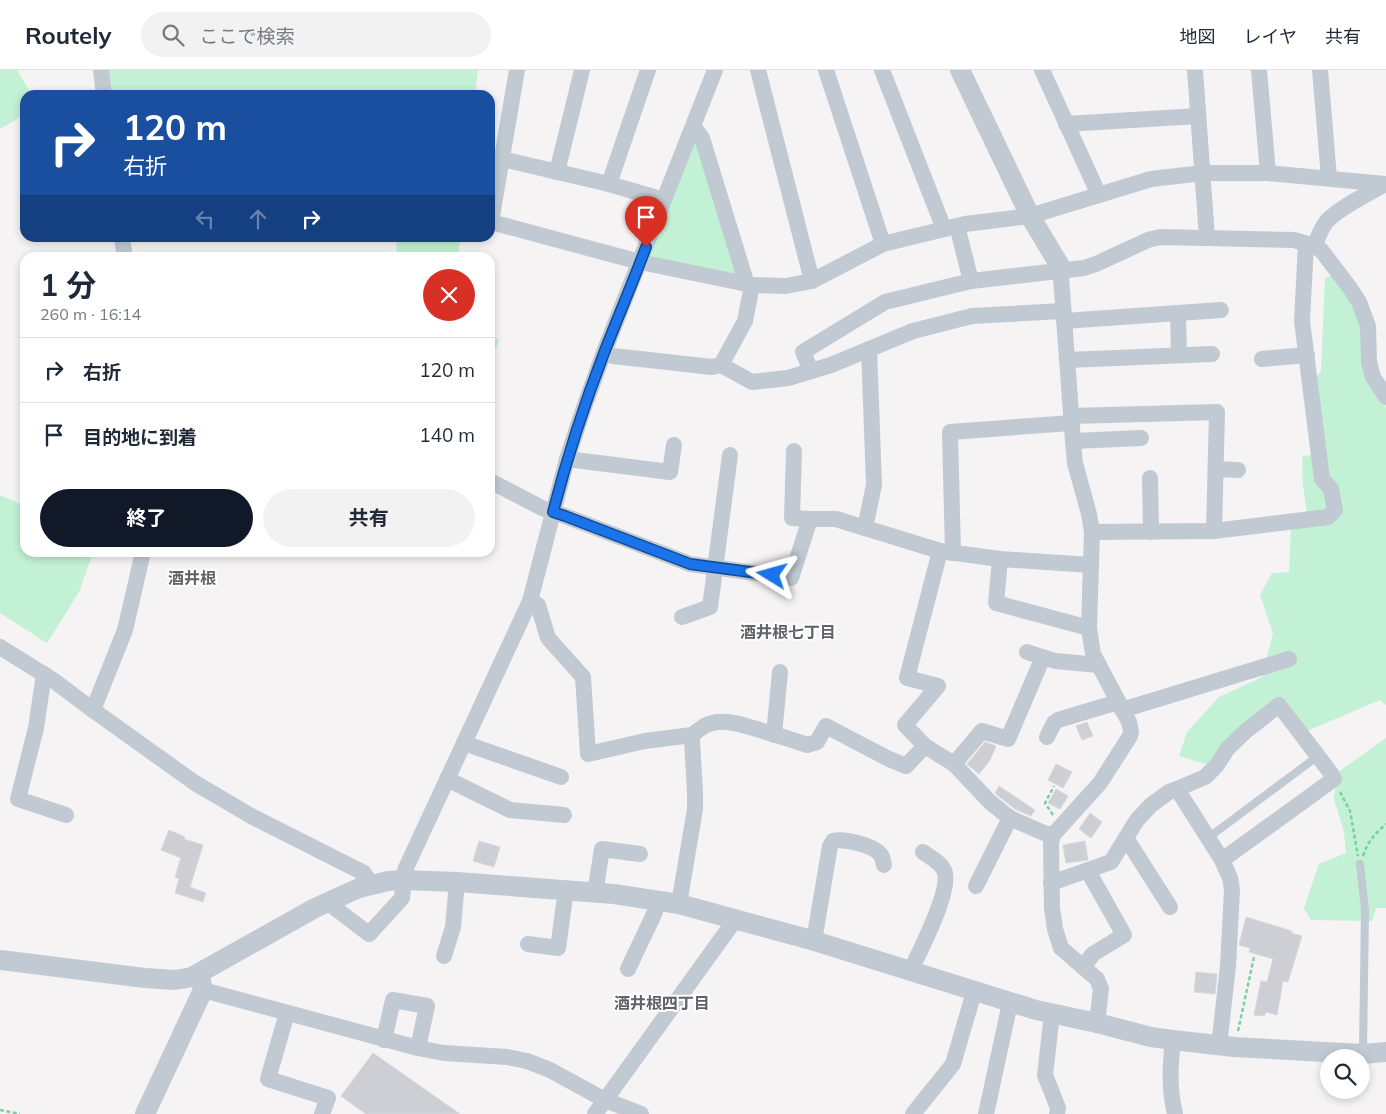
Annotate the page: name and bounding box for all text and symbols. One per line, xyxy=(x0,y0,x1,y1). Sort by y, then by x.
search box xyxy=(141,12,491,57)
text: Routely xyxy=(25,20,111,50)
icon: search xyxy=(159,21,187,49)
text: ここで検索 xyxy=(199,24,295,48)
text: 地図 xyxy=(1180,25,1216,48)
text: レイヤ xyxy=(1244,25,1297,48)
text: 共有 xyxy=(1325,25,1361,48)
text: 120 m xyxy=(123,105,227,149)
icon: right xyxy=(40,110,105,175)
text: 右折 xyxy=(123,152,167,180)
pin xyxy=(625,196,667,247)
icon: arrive xyxy=(632,203,660,231)
icon: left xyxy=(191,205,219,233)
icon: ahead xyxy=(244,205,272,233)
icon: right xyxy=(297,205,325,233)
text: 1 分 xyxy=(40,266,96,304)
button: close xyxy=(423,269,475,321)
text: 260 m · 16:14 xyxy=(40,304,141,324)
icon: right xyxy=(40,356,68,384)
text: 120 m xyxy=(419,358,475,382)
text: 右折 xyxy=(83,360,121,384)
icon: arrive xyxy=(40,421,68,449)
text: 140 m xyxy=(419,423,475,447)
text: 目的地に到着 xyxy=(83,425,197,449)
button: 終了 xyxy=(40,489,253,547)
button: 共有 xyxy=(263,489,475,547)
position arrow xyxy=(745,548,797,600)
district label: 酒井根 xyxy=(168,568,216,588)
district label: 酒井根七丁目 xyxy=(740,622,836,642)
district label: 酒井根四丁目 xyxy=(614,993,710,1013)
map controls xyxy=(1320,1049,1370,1099)
button: search xyxy=(1320,1049,1370,1099)

